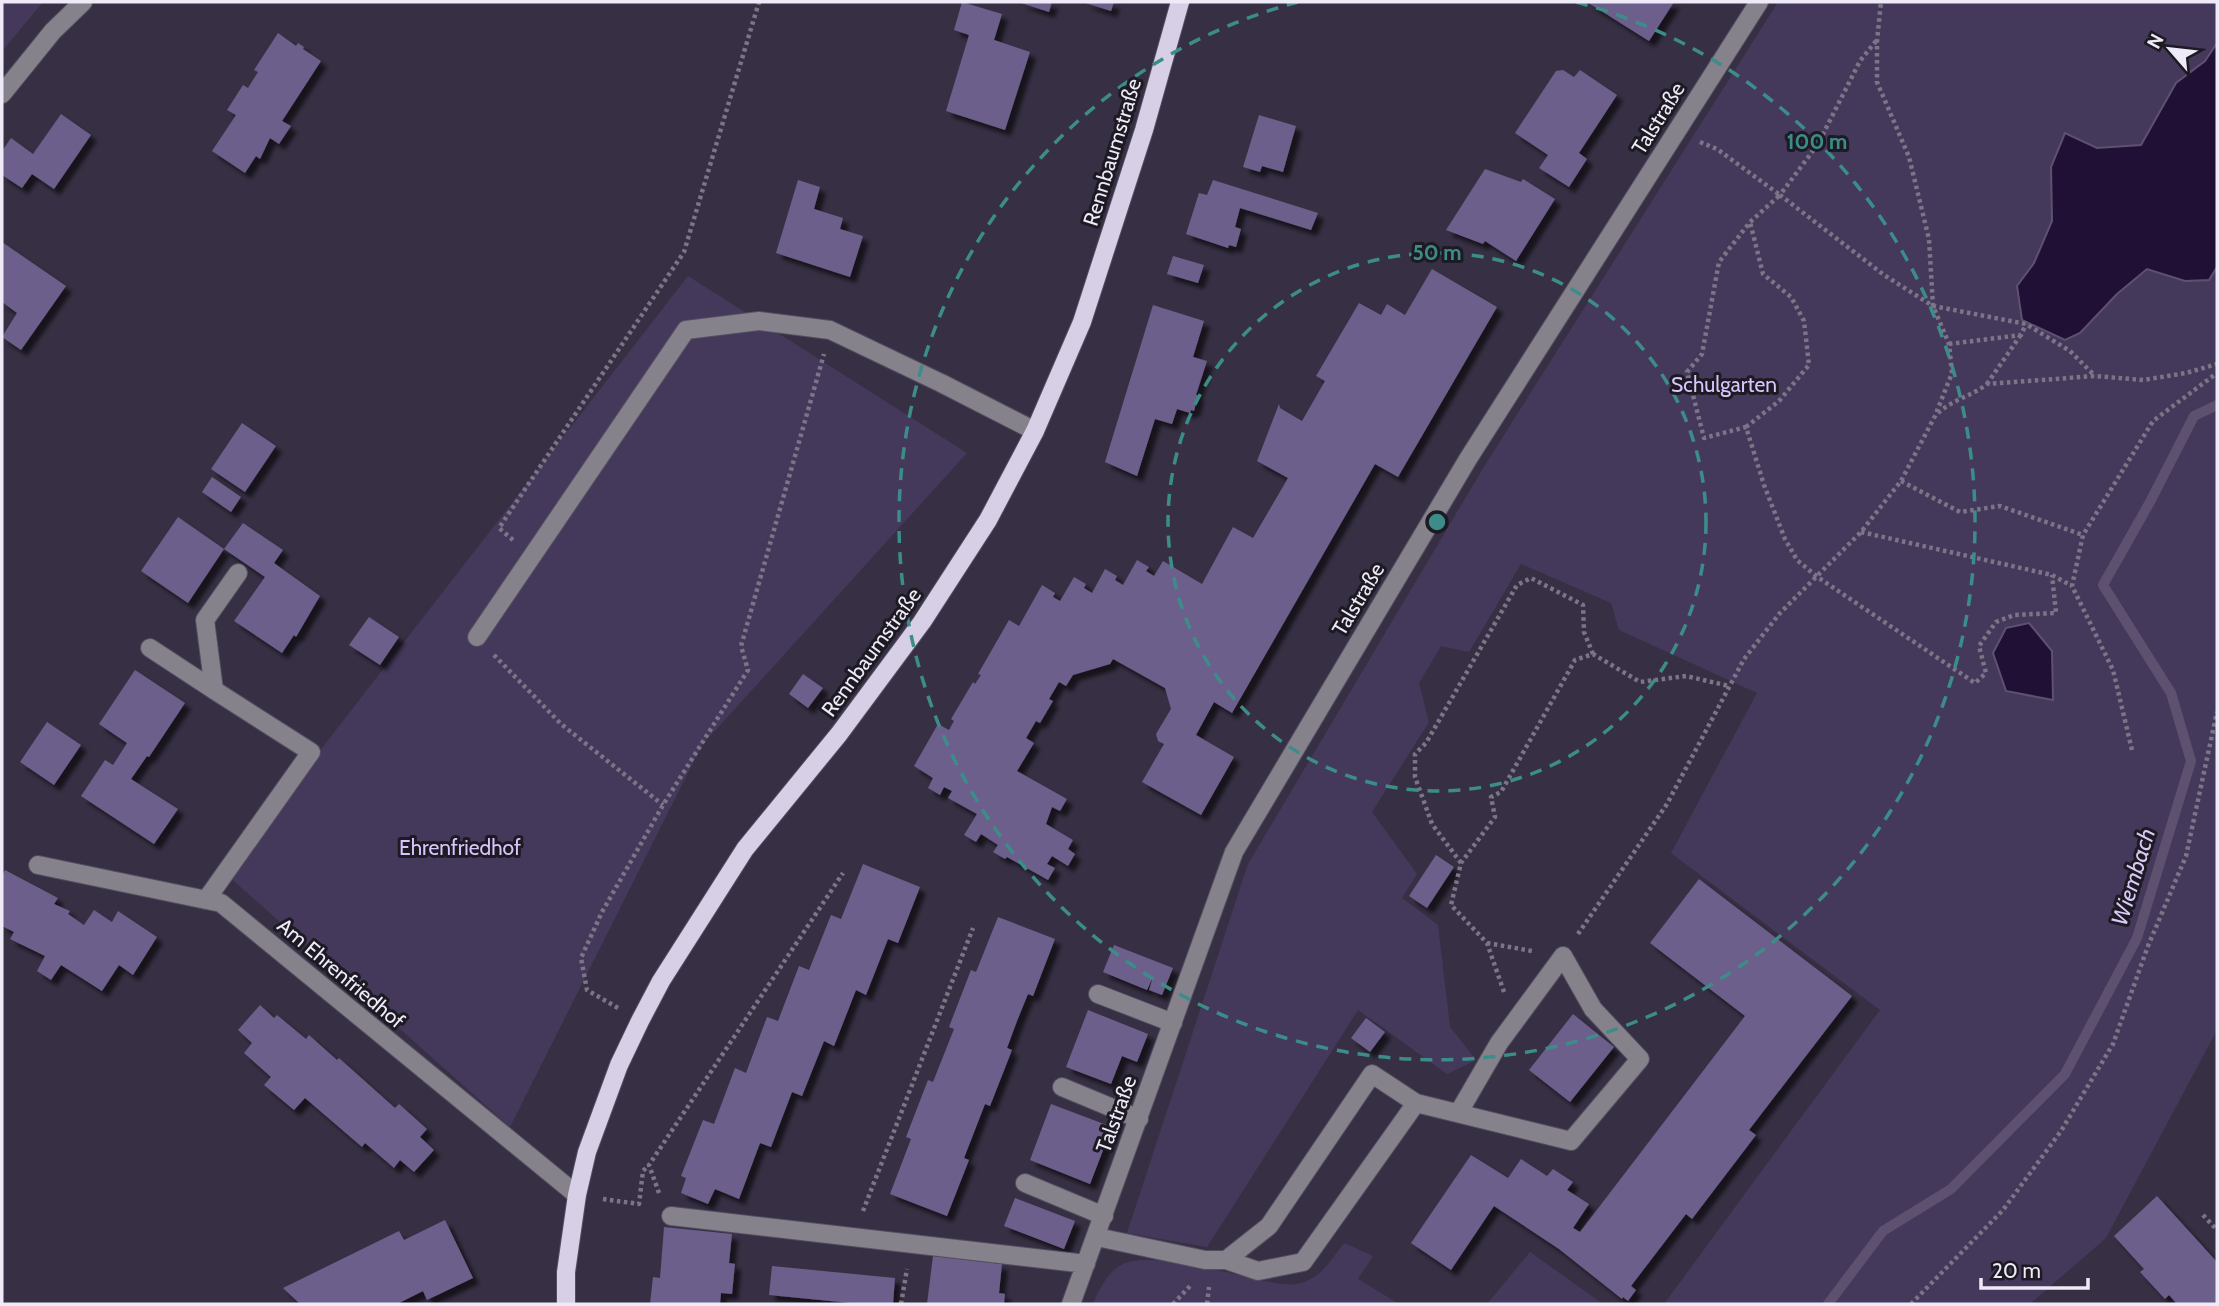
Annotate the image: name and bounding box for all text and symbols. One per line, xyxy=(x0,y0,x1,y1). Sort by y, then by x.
north arrow xyxy=(2135,14,2205,84)
text: N xyxy=(2142,30,2169,53)
street label: Rennbaumstraße xyxy=(1078,75,1146,229)
street label: Talstraße xyxy=(1626,77,1690,159)
text: 100 m xyxy=(1787,129,1847,154)
text: 50 m xyxy=(1412,240,1462,265)
park label: Schulgarten xyxy=(1671,372,1777,397)
centre of rings xyxy=(1425,510,1449,534)
street label: Talstraße xyxy=(1327,558,1389,640)
street label: Rennbaumstraße xyxy=(816,583,926,721)
water label: Wiembach xyxy=(2105,825,2161,929)
park label: Ehrenfriedhof xyxy=(399,835,521,860)
street label: Am Ehrenfriedhof xyxy=(272,913,410,1033)
street label: Talstraße xyxy=(1091,1072,1142,1156)
scale bar xyxy=(1981,1246,2088,1290)
text: 20 m xyxy=(1992,1258,2041,1283)

